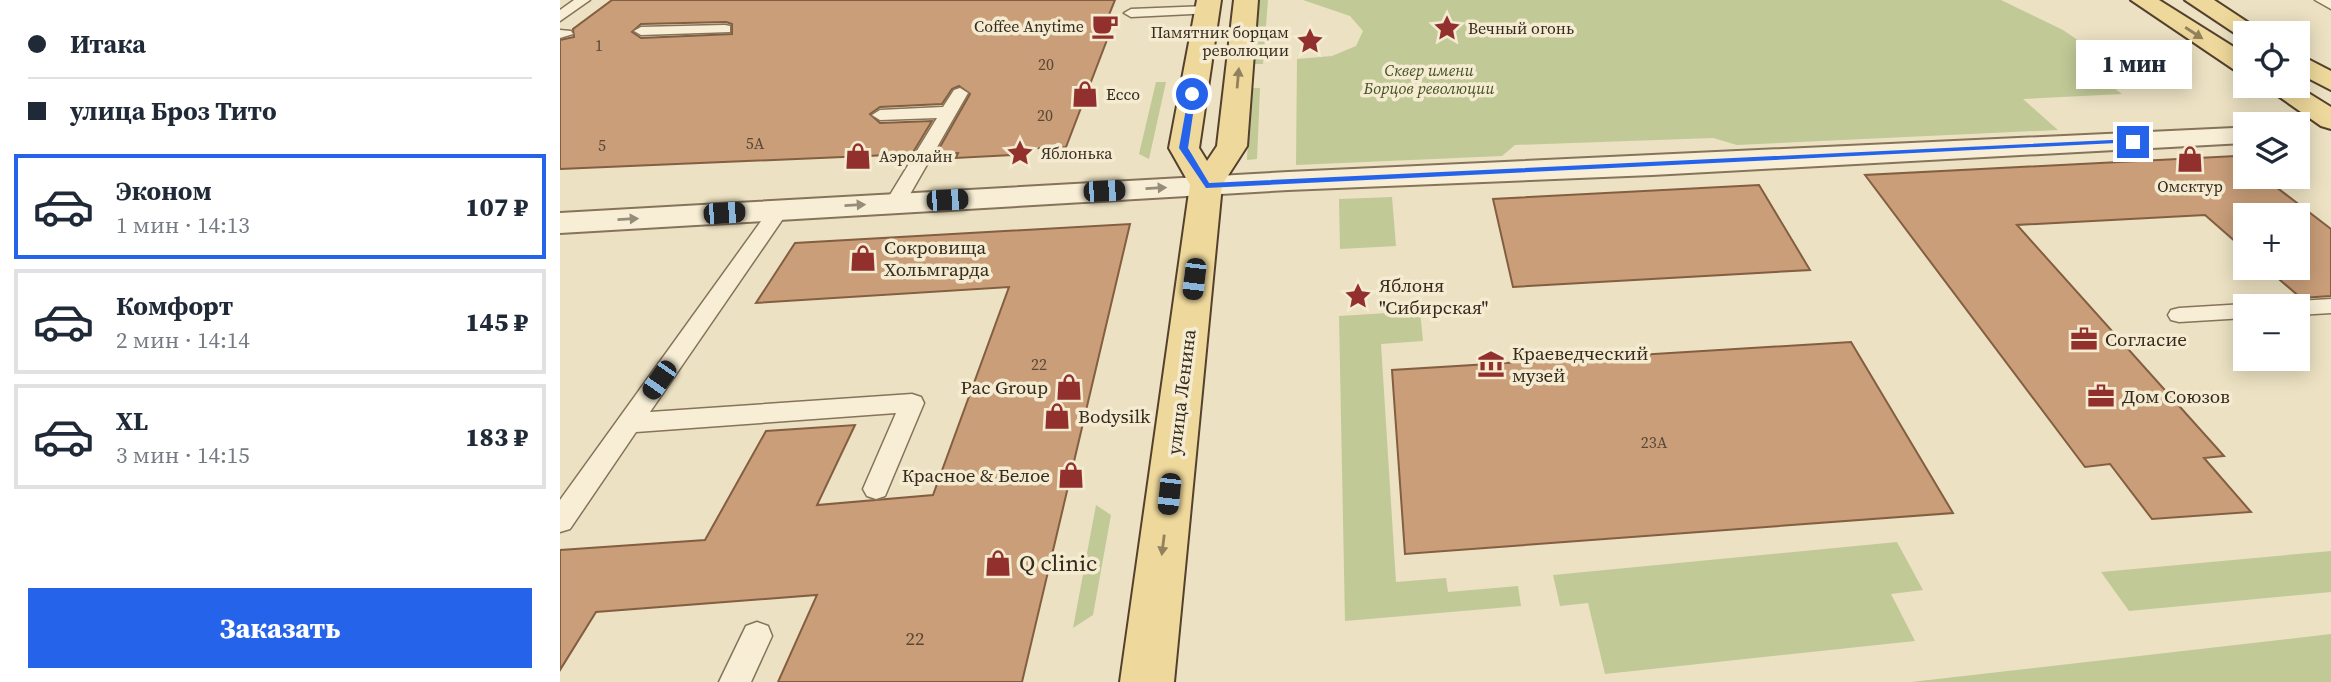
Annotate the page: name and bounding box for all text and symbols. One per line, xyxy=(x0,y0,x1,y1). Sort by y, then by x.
cafe icon: Coffee Anytime xyxy=(1090,11,1120,41)
place icon: Вечный огонь xyxy=(1432,13,1462,43)
place label: Coffee Anytime xyxy=(974,15,1084,37)
place label: Вечный огонь xyxy=(1468,17,1574,39)
place label: Памятник борцам революции xyxy=(1151,21,1289,61)
map controls xyxy=(2233,21,2310,371)
button: locate xyxy=(2233,21,2310,98)
text: Итака xyxy=(70,26,146,62)
place icon: Памятник борцам революции xyxy=(1295,26,1325,56)
one-way arrow xyxy=(2185,26,2204,39)
house number: 1 xyxy=(595,34,603,56)
callout: 1 мин xyxy=(2075,40,2191,90)
text: 1 мин xyxy=(2102,48,2166,80)
house number: 20 xyxy=(1038,53,1054,75)
park label: Сквер имени Борцов революции xyxy=(1363,59,1495,99)
one-way arrow xyxy=(1233,67,1244,89)
route start xyxy=(1176,78,1208,110)
shop icon: Ecco xyxy=(1070,79,1100,109)
place label: Ecco xyxy=(1106,83,1140,105)
text: улица Броз Тито xyxy=(70,93,277,129)
house number: 20 xyxy=(1037,104,1053,126)
button: layers xyxy=(2233,112,2310,189)
route end xyxy=(2117,126,2149,158)
house number: 5А xyxy=(746,132,765,154)
house number: 5 xyxy=(598,134,606,156)
place icon: Яблонька xyxy=(1005,138,1035,168)
shop icon: Аэролайн xyxy=(843,141,873,171)
place label: Яблонька xyxy=(1041,142,1113,164)
shop icon: Омсктур xyxy=(2175,144,2205,174)
place label: Аэролайн xyxy=(879,145,953,167)
text: Эконом xyxy=(116,173,212,209)
icon: car xyxy=(32,175,95,238)
place label: Омсктур xyxy=(2157,175,2223,197)
car xyxy=(1083,179,1126,203)
one-way arrow xyxy=(1145,183,1167,194)
car xyxy=(926,188,969,212)
text: 107 ₽ xyxy=(465,189,528,225)
one-way arrow xyxy=(844,200,866,211)
car xyxy=(703,201,746,225)
button: + xyxy=(2233,203,2310,280)
text: 1 мин · 14:13 xyxy=(116,209,250,241)
one-way arrow xyxy=(617,213,639,224)
place label: Сокровища Хольмгарда xyxy=(884,234,990,282)
shop icon: Сокровища Хольмгарда xyxy=(848,243,878,273)
car xyxy=(1182,257,1207,301)
place label: Яблоня "Сибирская" xyxy=(1379,272,1488,320)
place icon: Яблоня "Сибирская" xyxy=(1343,281,1373,311)
text: Комфорт xyxy=(116,288,233,324)
icon: car xyxy=(32,290,95,353)
button: − xyxy=(2233,294,2310,371)
text: 145 ₽ xyxy=(465,304,528,340)
text: 2 мин · 14:14 xyxy=(116,324,250,356)
office icon: Согласие xyxy=(2069,324,2099,354)
place label: Согласие xyxy=(2105,326,2187,352)
street label: улица Ленина xyxy=(1160,327,1202,456)
place label: Краеведческий музей xyxy=(1512,340,1649,388)
museum icon: Краеведческий музей xyxy=(1476,349,1506,379)
house number: 22 xyxy=(1031,353,1047,375)
car xyxy=(639,357,680,403)
shop icon: Pac Group xyxy=(1054,372,1084,402)
place label: Pac Group xyxy=(960,374,1048,400)
office icon: Дом Союзов xyxy=(2086,381,2116,411)
place label: Дом Союзов xyxy=(2122,383,2230,409)
shop icon: Bodysilk xyxy=(1042,401,1072,431)
text: XL xyxy=(116,403,148,439)
place label: Bodysilk xyxy=(1078,403,1151,429)
icon: car xyxy=(32,405,95,468)
text: 183 ₽ xyxy=(465,419,528,455)
house number: 23А xyxy=(1641,431,1668,453)
text: 3 мин · 14:15 xyxy=(116,439,250,471)
shop icon: Красное & Белое xyxy=(1056,460,1086,490)
place label: Красное & Белое xyxy=(902,462,1050,488)
car xyxy=(1157,472,1182,516)
one-way arrow xyxy=(1157,534,1168,556)
place label: Q clinic xyxy=(1019,547,1097,579)
shop icon: Q clinic xyxy=(983,548,1013,578)
button: Заказать xyxy=(28,588,532,668)
house number: 22 xyxy=(905,625,925,651)

